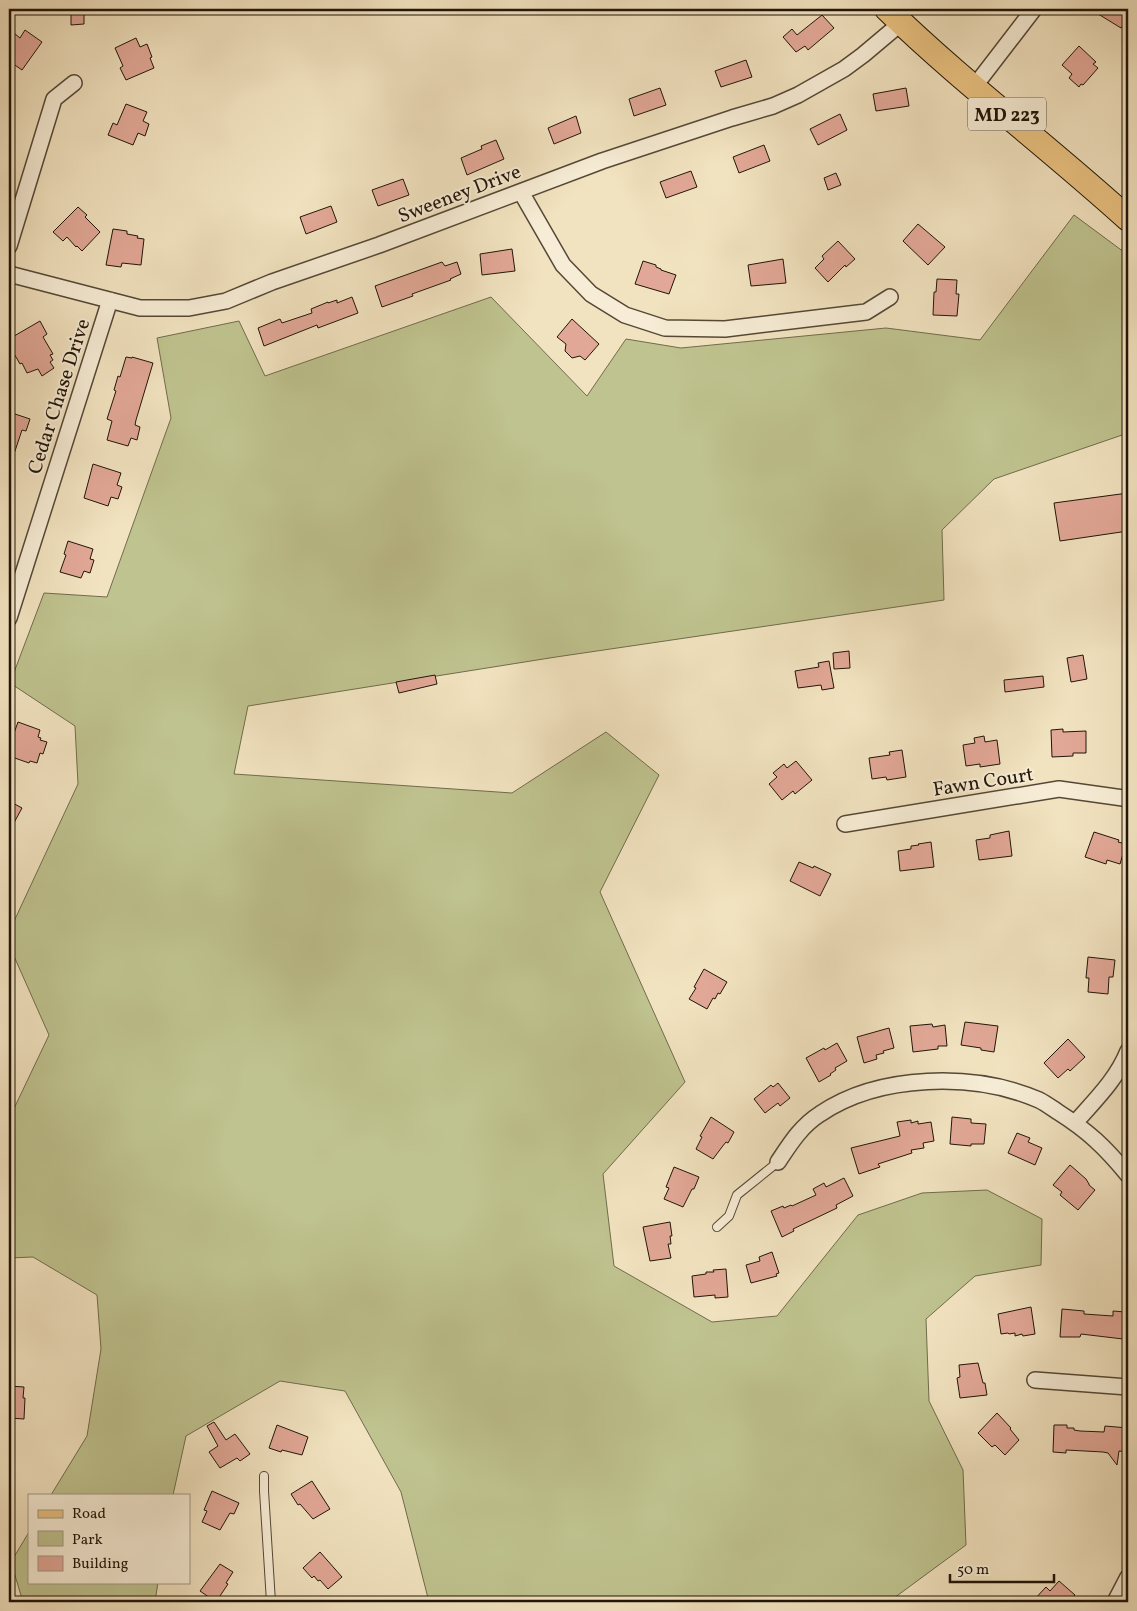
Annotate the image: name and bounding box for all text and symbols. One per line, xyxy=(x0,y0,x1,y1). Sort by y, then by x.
road number: MD 223 xyxy=(968,98,1046,130)
street label: Sweeney Drive xyxy=(394,159,525,231)
street label: Cedar Chase Drive xyxy=(22,315,98,478)
street label: Fawn Court xyxy=(931,761,1036,805)
legend xyxy=(28,1494,190,1584)
text: Road xyxy=(72,1504,106,1525)
text: Park xyxy=(72,1530,103,1551)
scale bar xyxy=(950,1551,1053,1583)
text: Building xyxy=(72,1554,129,1575)
text: 50 m xyxy=(957,1560,989,1581)

